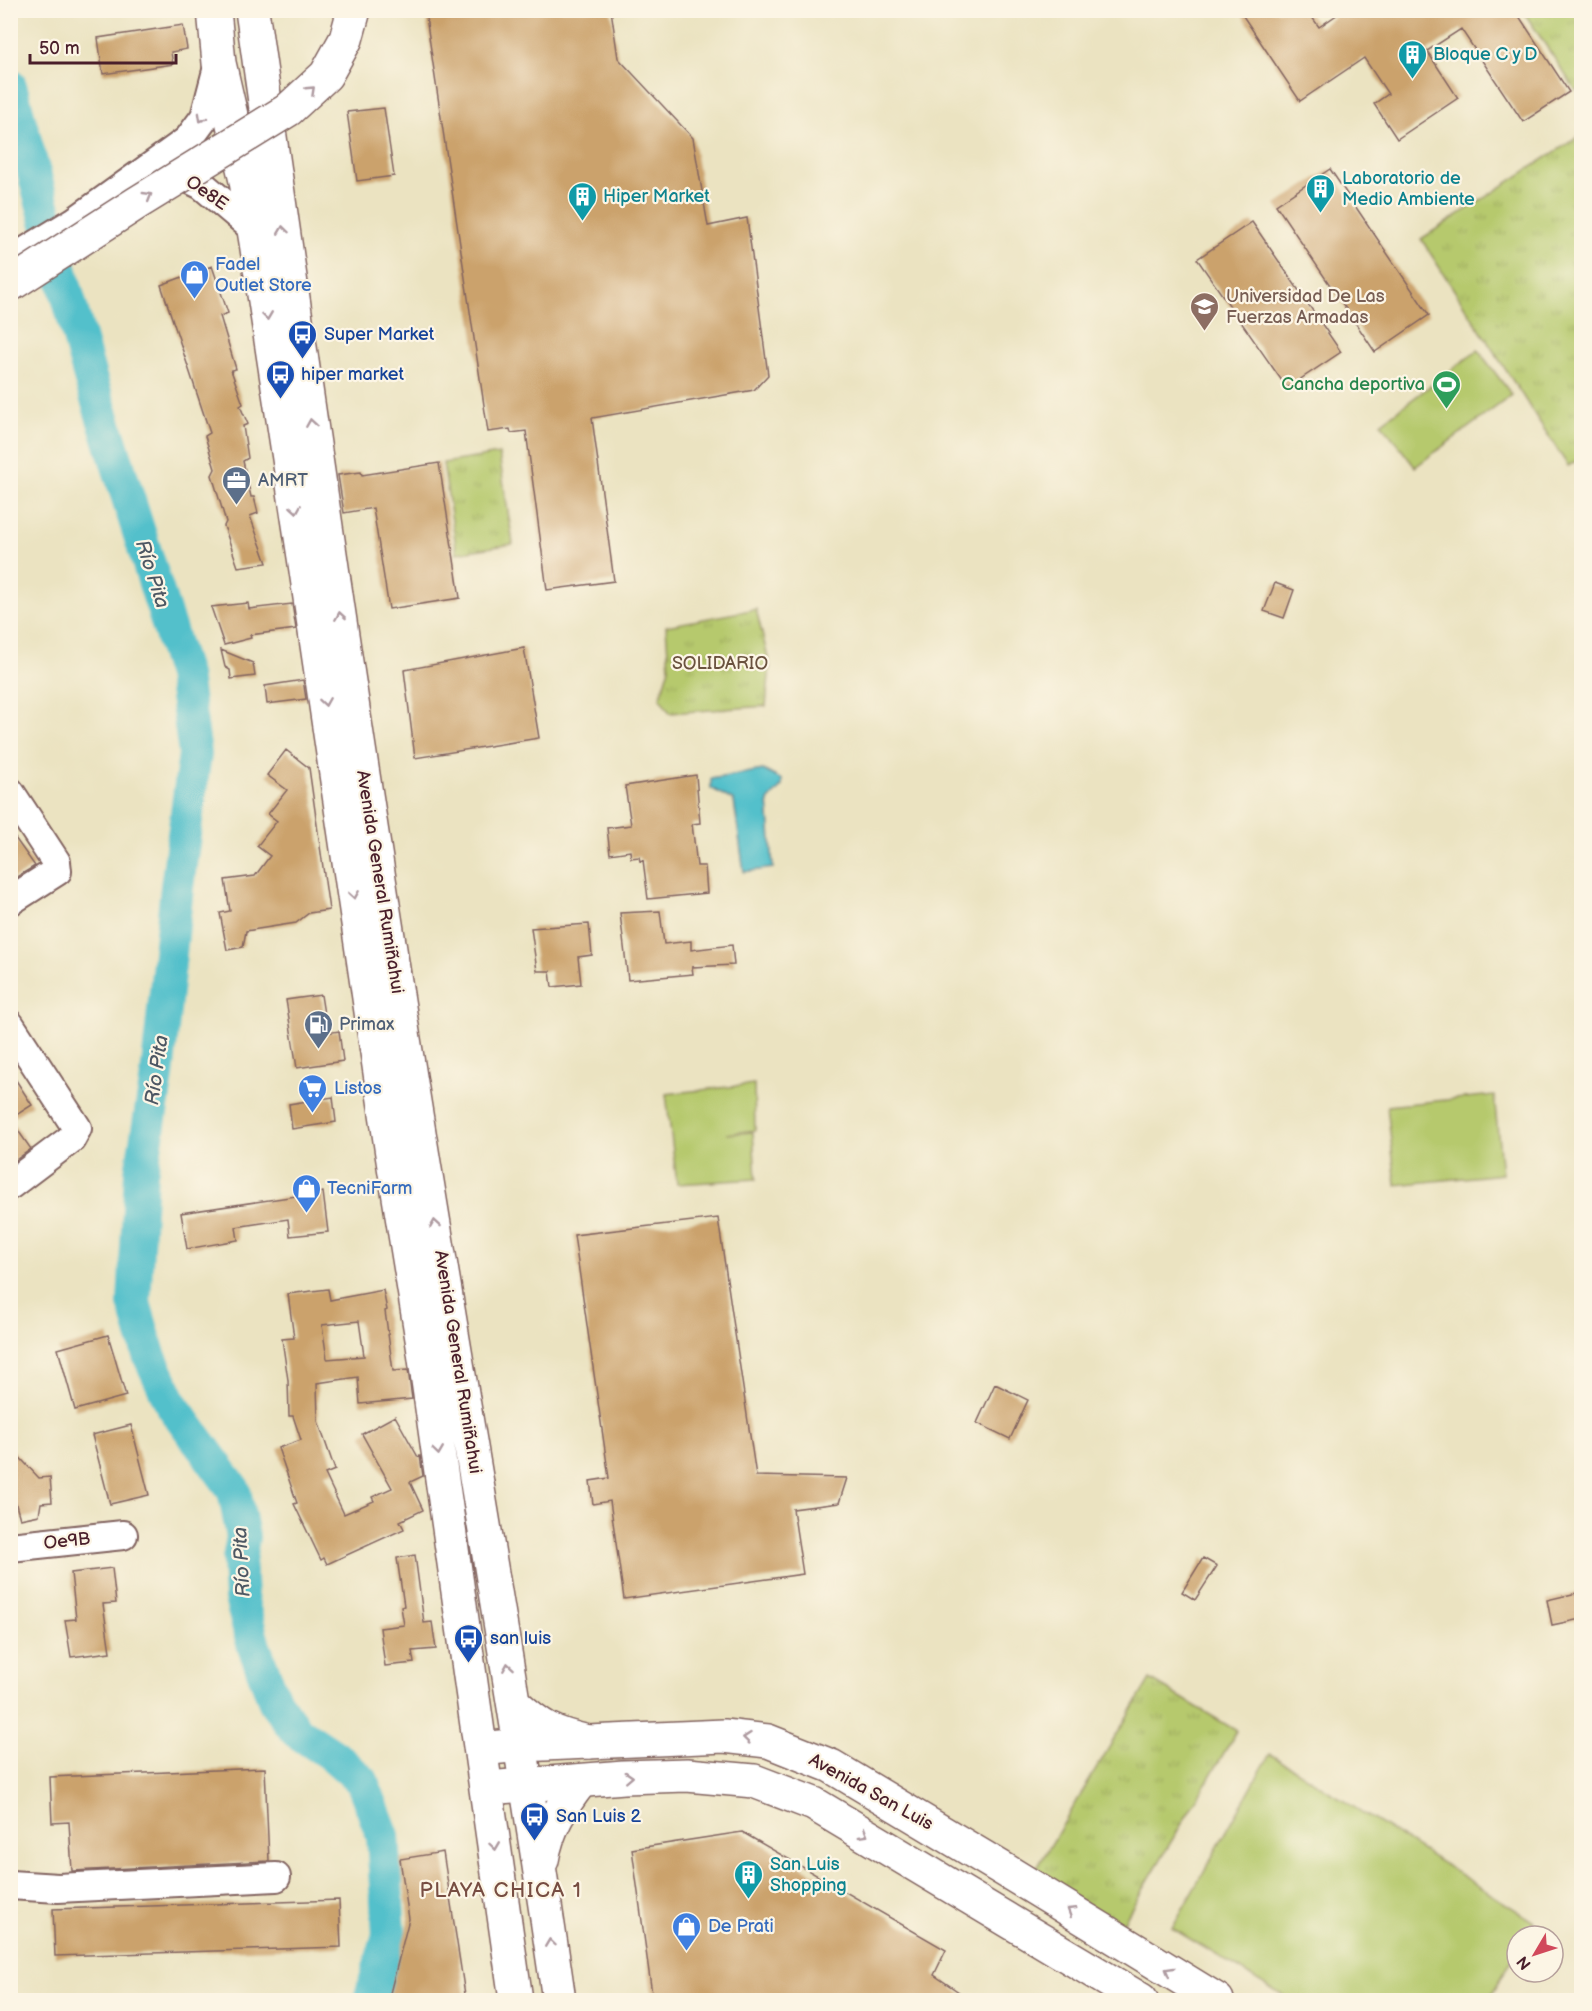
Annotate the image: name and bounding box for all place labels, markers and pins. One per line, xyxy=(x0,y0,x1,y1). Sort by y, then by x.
building icon: Bloque C y D xyxy=(1396,38,1428,80)
place label: Bloque C y D xyxy=(1433,44,1538,65)
place label: Laboratorio de Medio Ambiente xyxy=(1342,168,1475,210)
building icon: Laboratorio de Medio Ambiente xyxy=(1305,172,1337,214)
building icon: Hiper Market xyxy=(566,180,598,222)
place label: Hiper Market xyxy=(603,186,710,207)
place label: Fadel Outlet Store xyxy=(215,254,312,296)
shop icon: Fadel Outlet Store xyxy=(178,258,210,300)
place label: Universidad De Las Fuerzas Armadas xyxy=(1226,286,1385,328)
school or university icon: Universidad De Las Fuerzas Armadas xyxy=(1189,290,1221,332)
bus stop icon: Super Market xyxy=(287,318,319,360)
place label: Super Market xyxy=(324,324,435,345)
bus stop icon: hiper market xyxy=(264,358,296,400)
place label: hiper market xyxy=(301,364,404,385)
sports icon: Cancha deportiva xyxy=(1430,368,1462,410)
place label: Cancha deportiva xyxy=(1281,374,1425,395)
office icon: AMRT xyxy=(221,464,253,506)
place label: AMRT xyxy=(258,470,308,491)
fuel station icon: Primax xyxy=(302,1008,334,1050)
place label: Primax xyxy=(339,1014,395,1035)
supermarket icon: Listos xyxy=(297,1072,329,1114)
place label: Listos xyxy=(334,1078,382,1099)
shop icon: TecniFarm xyxy=(290,1172,322,1214)
place label: TecniFarm xyxy=(327,1178,412,1199)
bus stop icon: san luis xyxy=(453,1622,485,1664)
place label: san luis xyxy=(490,1628,551,1649)
bus stop icon: San Luis 2 xyxy=(519,1800,551,1842)
place label: San Luis 2 xyxy=(556,1806,641,1827)
place label: San Luis Shopping xyxy=(770,1854,847,1896)
building icon: San Luis Shopping xyxy=(733,1858,765,1900)
shop icon: De Prati xyxy=(671,1910,703,1952)
place label: De Prati xyxy=(708,1916,774,1937)

